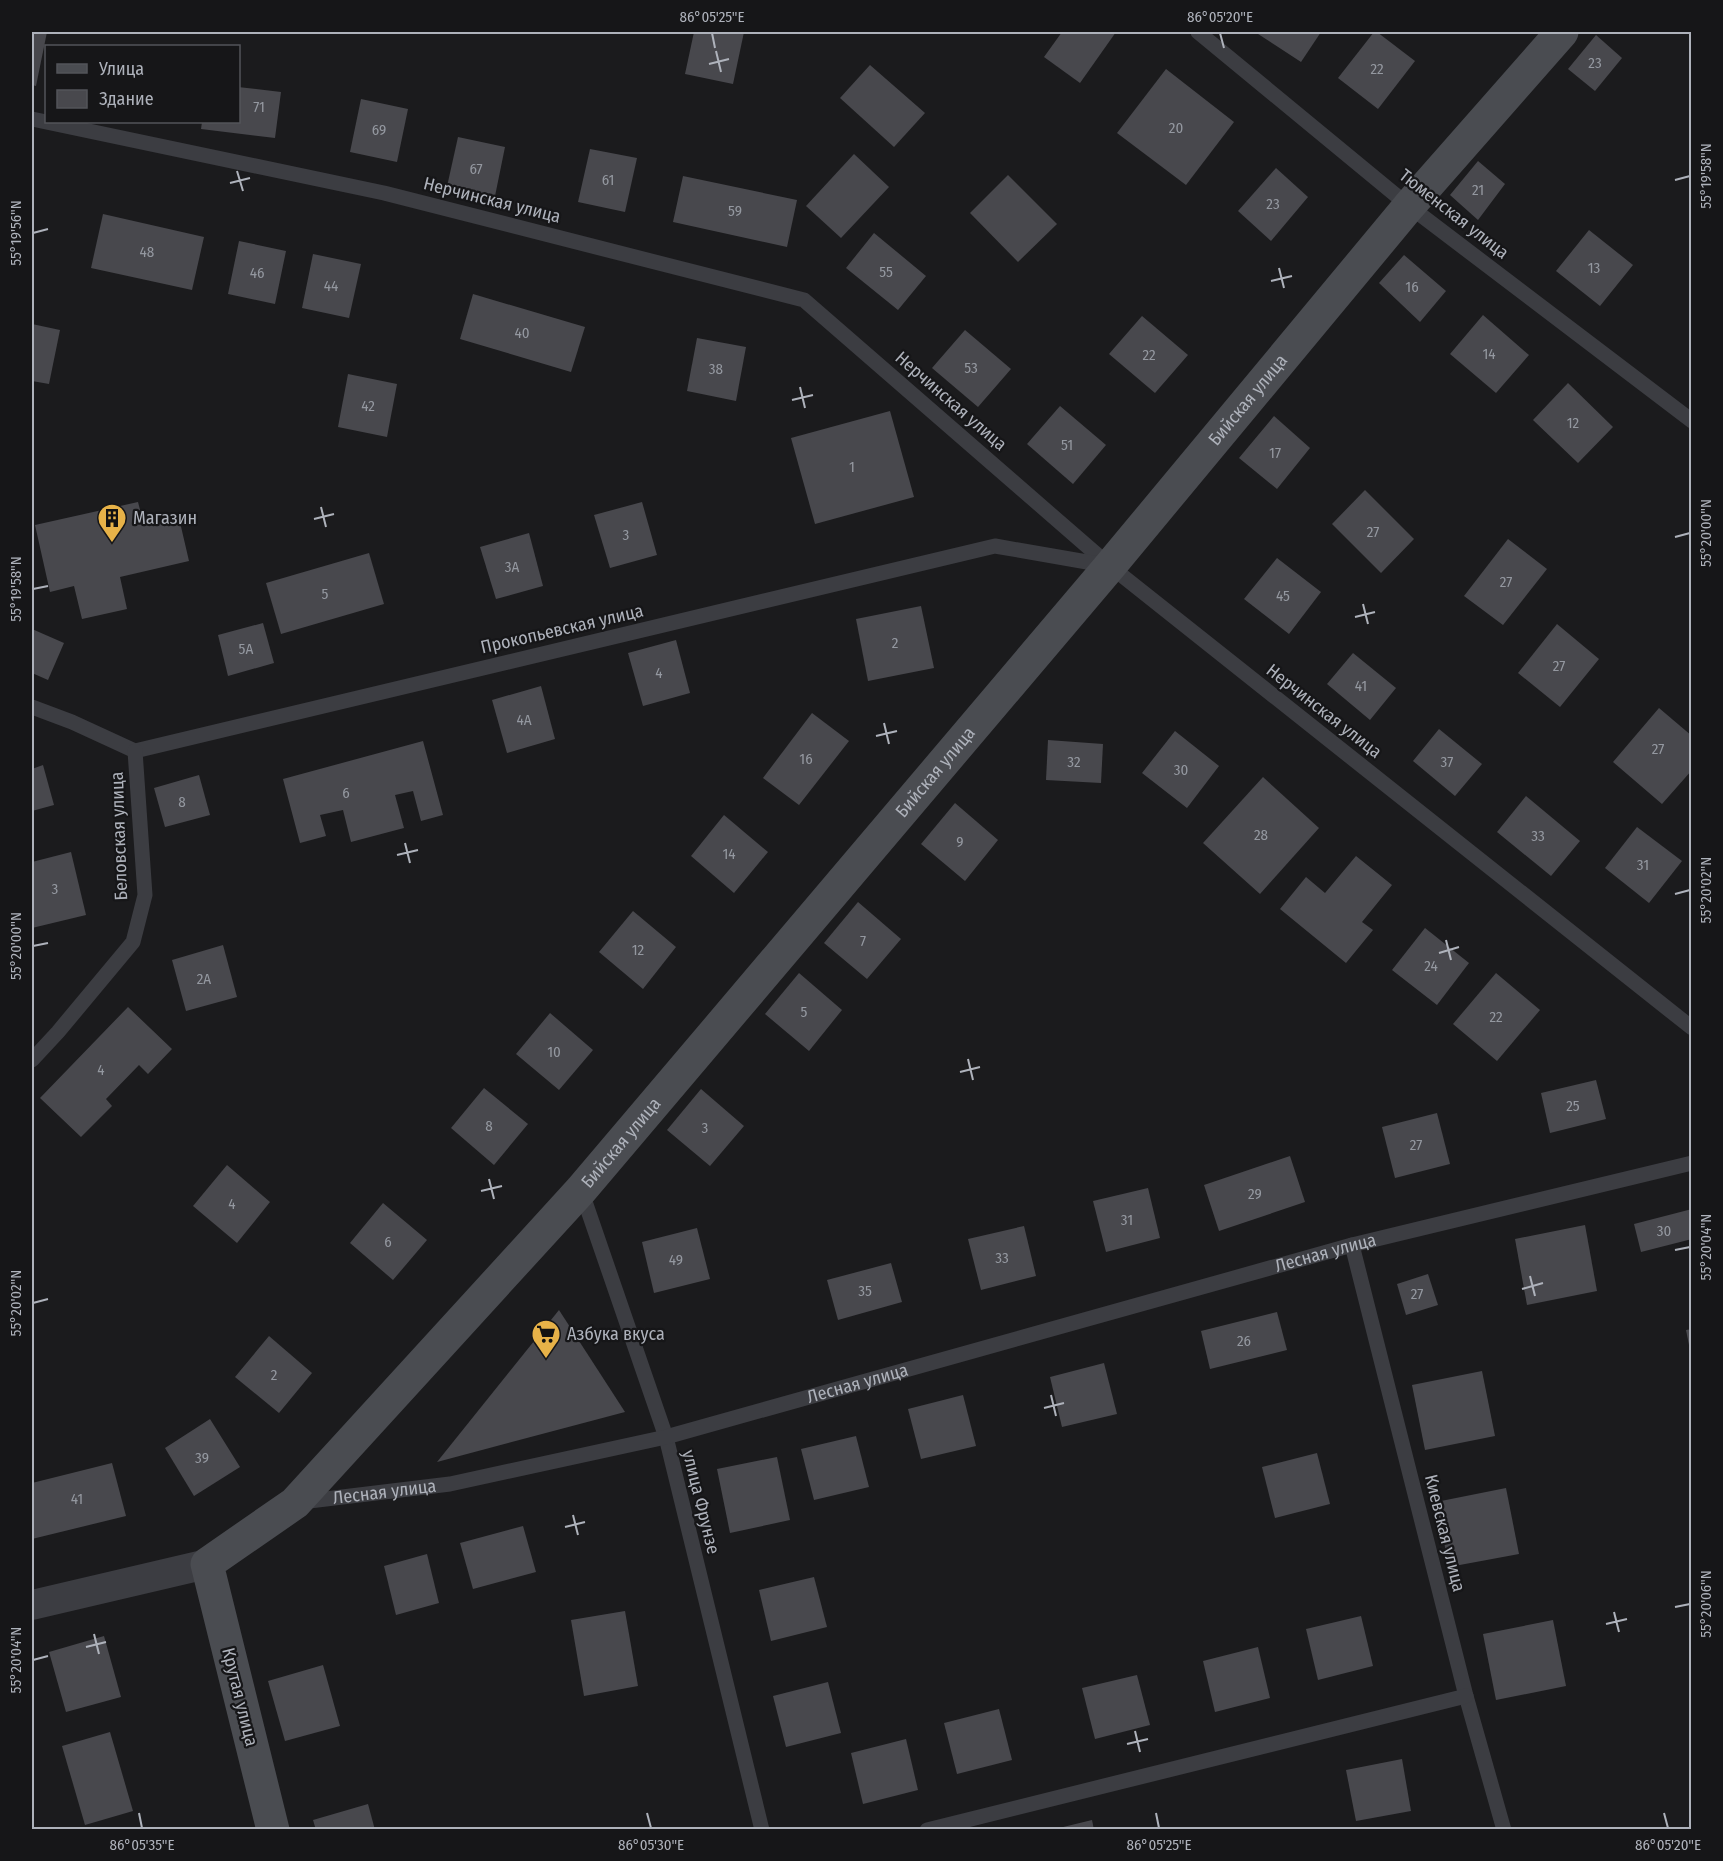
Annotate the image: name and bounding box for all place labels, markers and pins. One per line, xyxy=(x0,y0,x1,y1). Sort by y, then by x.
building icon: Магазин xyxy=(96,502,128,544)
place label: Магазин xyxy=(133,507,197,529)
supermarket icon: Азбука вкуса xyxy=(530,1318,562,1360)
place label: Азбука вкуса xyxy=(567,1323,665,1345)

